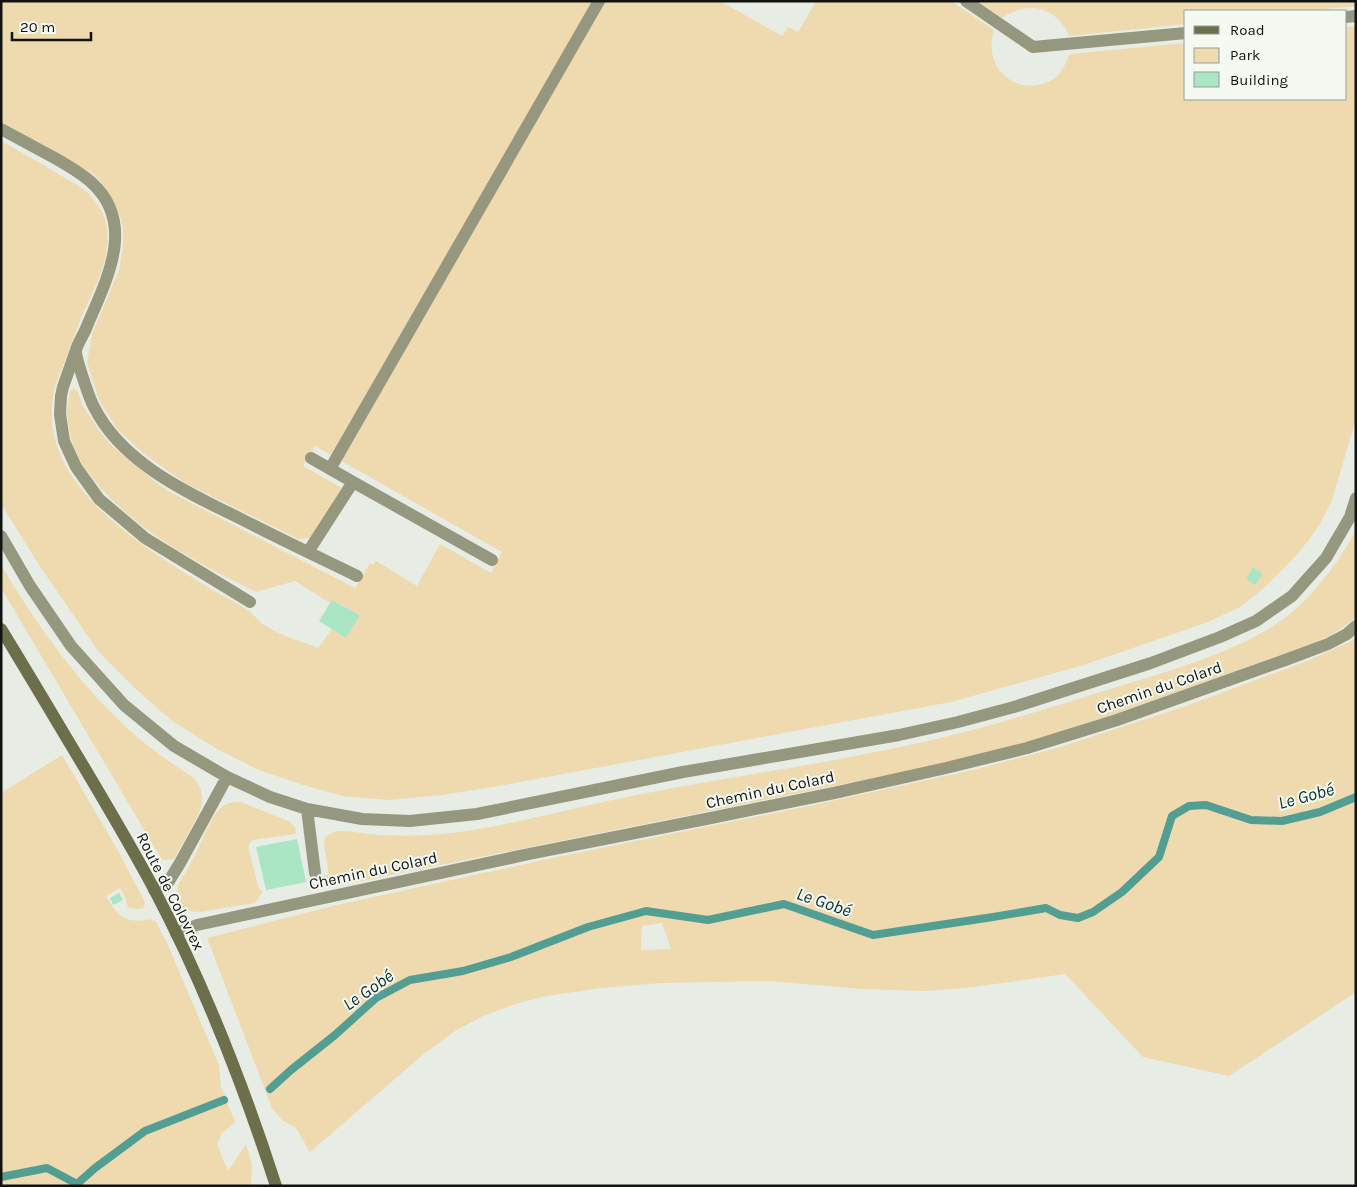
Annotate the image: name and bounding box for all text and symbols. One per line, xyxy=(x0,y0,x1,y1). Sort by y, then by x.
scale bar xyxy=(12,10,91,42)
legend xyxy=(1184,10,1347,100)
text: 20 m xyxy=(20,18,55,36)
text: Road xyxy=(1230,21,1265,39)
text: Park xyxy=(1230,46,1260,64)
text: Building xyxy=(1230,71,1288,89)
street label: Chemin du Colard xyxy=(1094,657,1224,718)
street label: Chemin du Colard xyxy=(704,767,836,812)
water label: Le Gobé xyxy=(1276,778,1337,814)
street label: Route de Colovrex xyxy=(133,829,208,953)
street label: Chemin du Colard xyxy=(307,848,439,893)
water label: Le Gobé xyxy=(794,882,855,922)
water label: Le Gobé xyxy=(338,964,398,1015)

